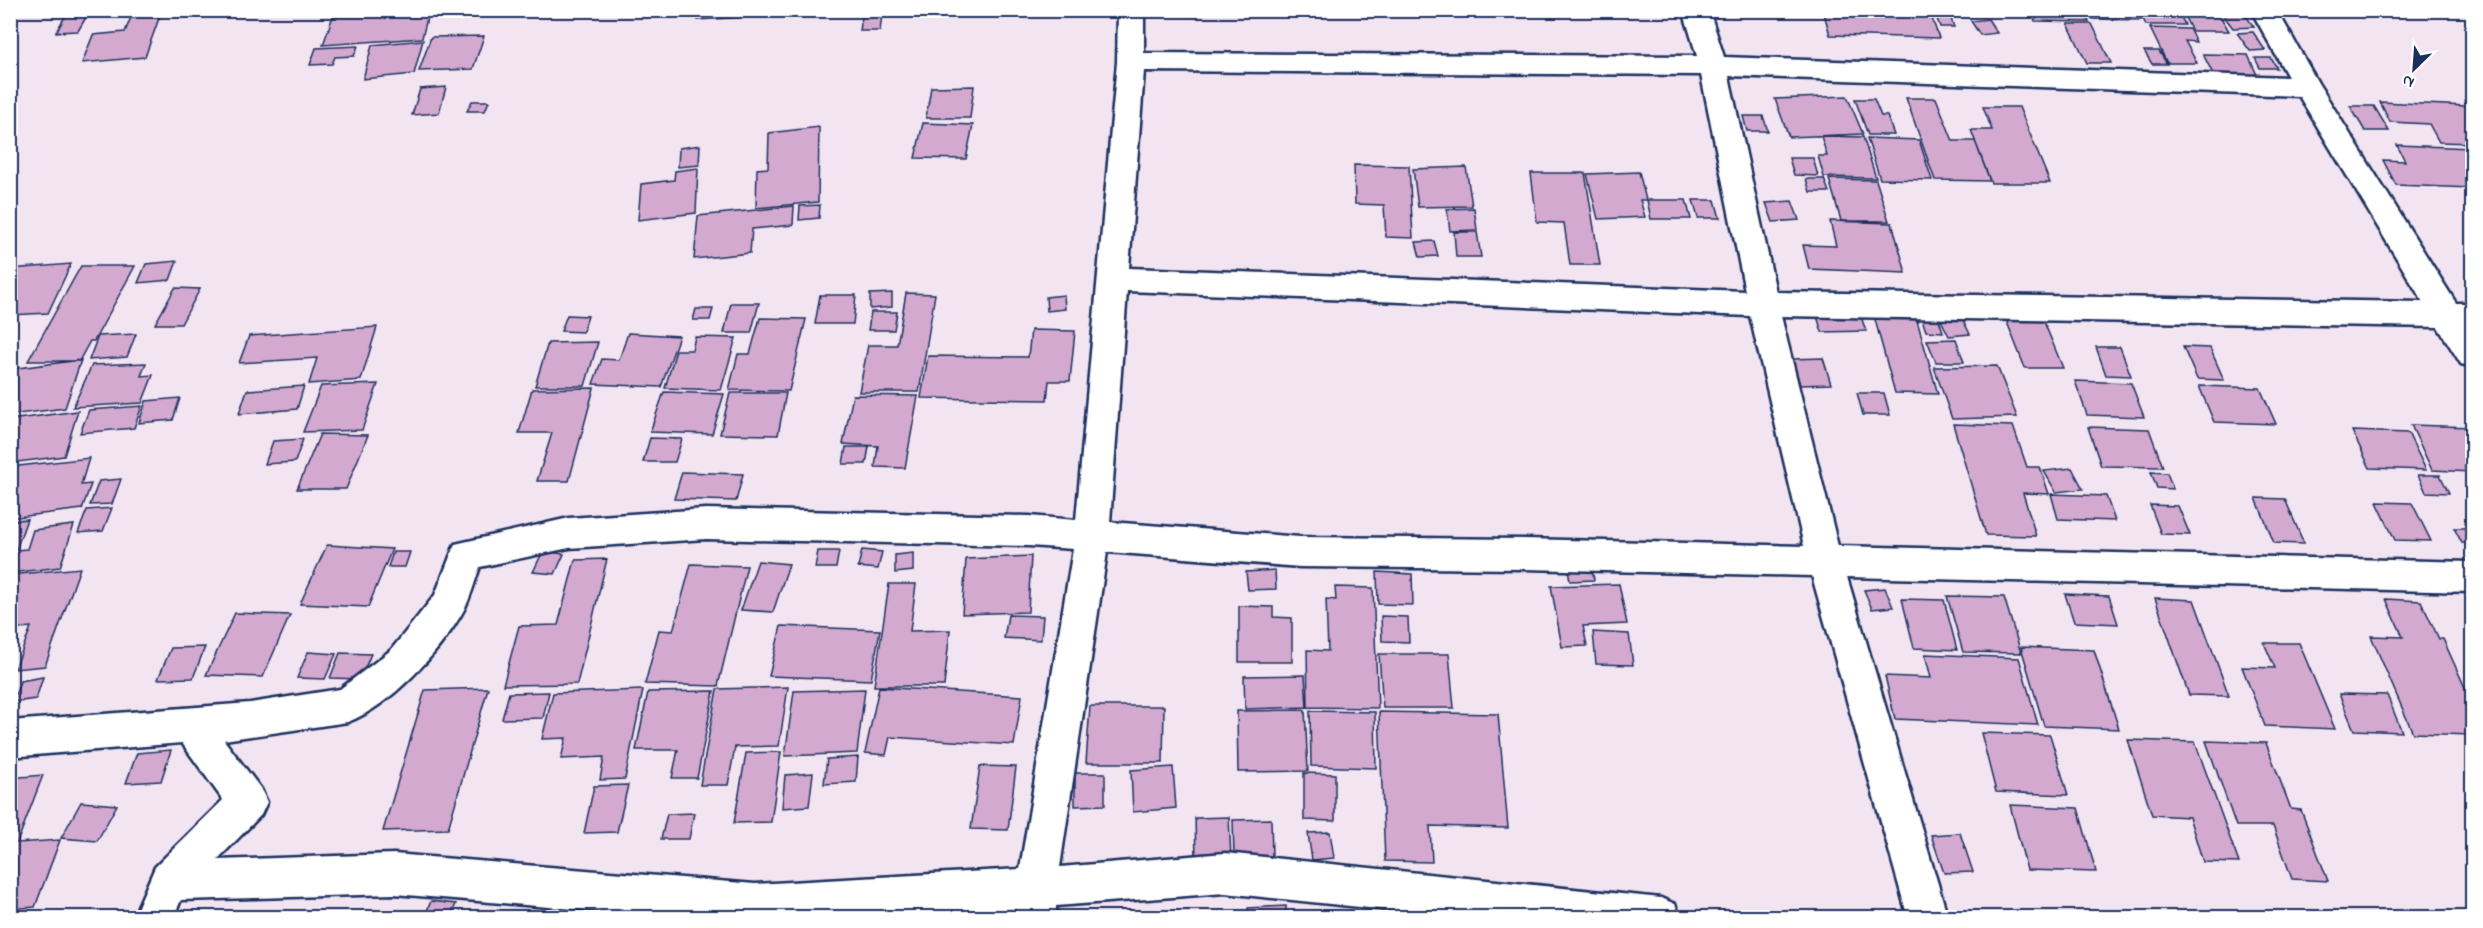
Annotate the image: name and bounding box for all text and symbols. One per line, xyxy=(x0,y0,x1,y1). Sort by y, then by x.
north arrow xyxy=(2384,39,2444,99)
text: N xyxy=(2398,68,2418,94)

